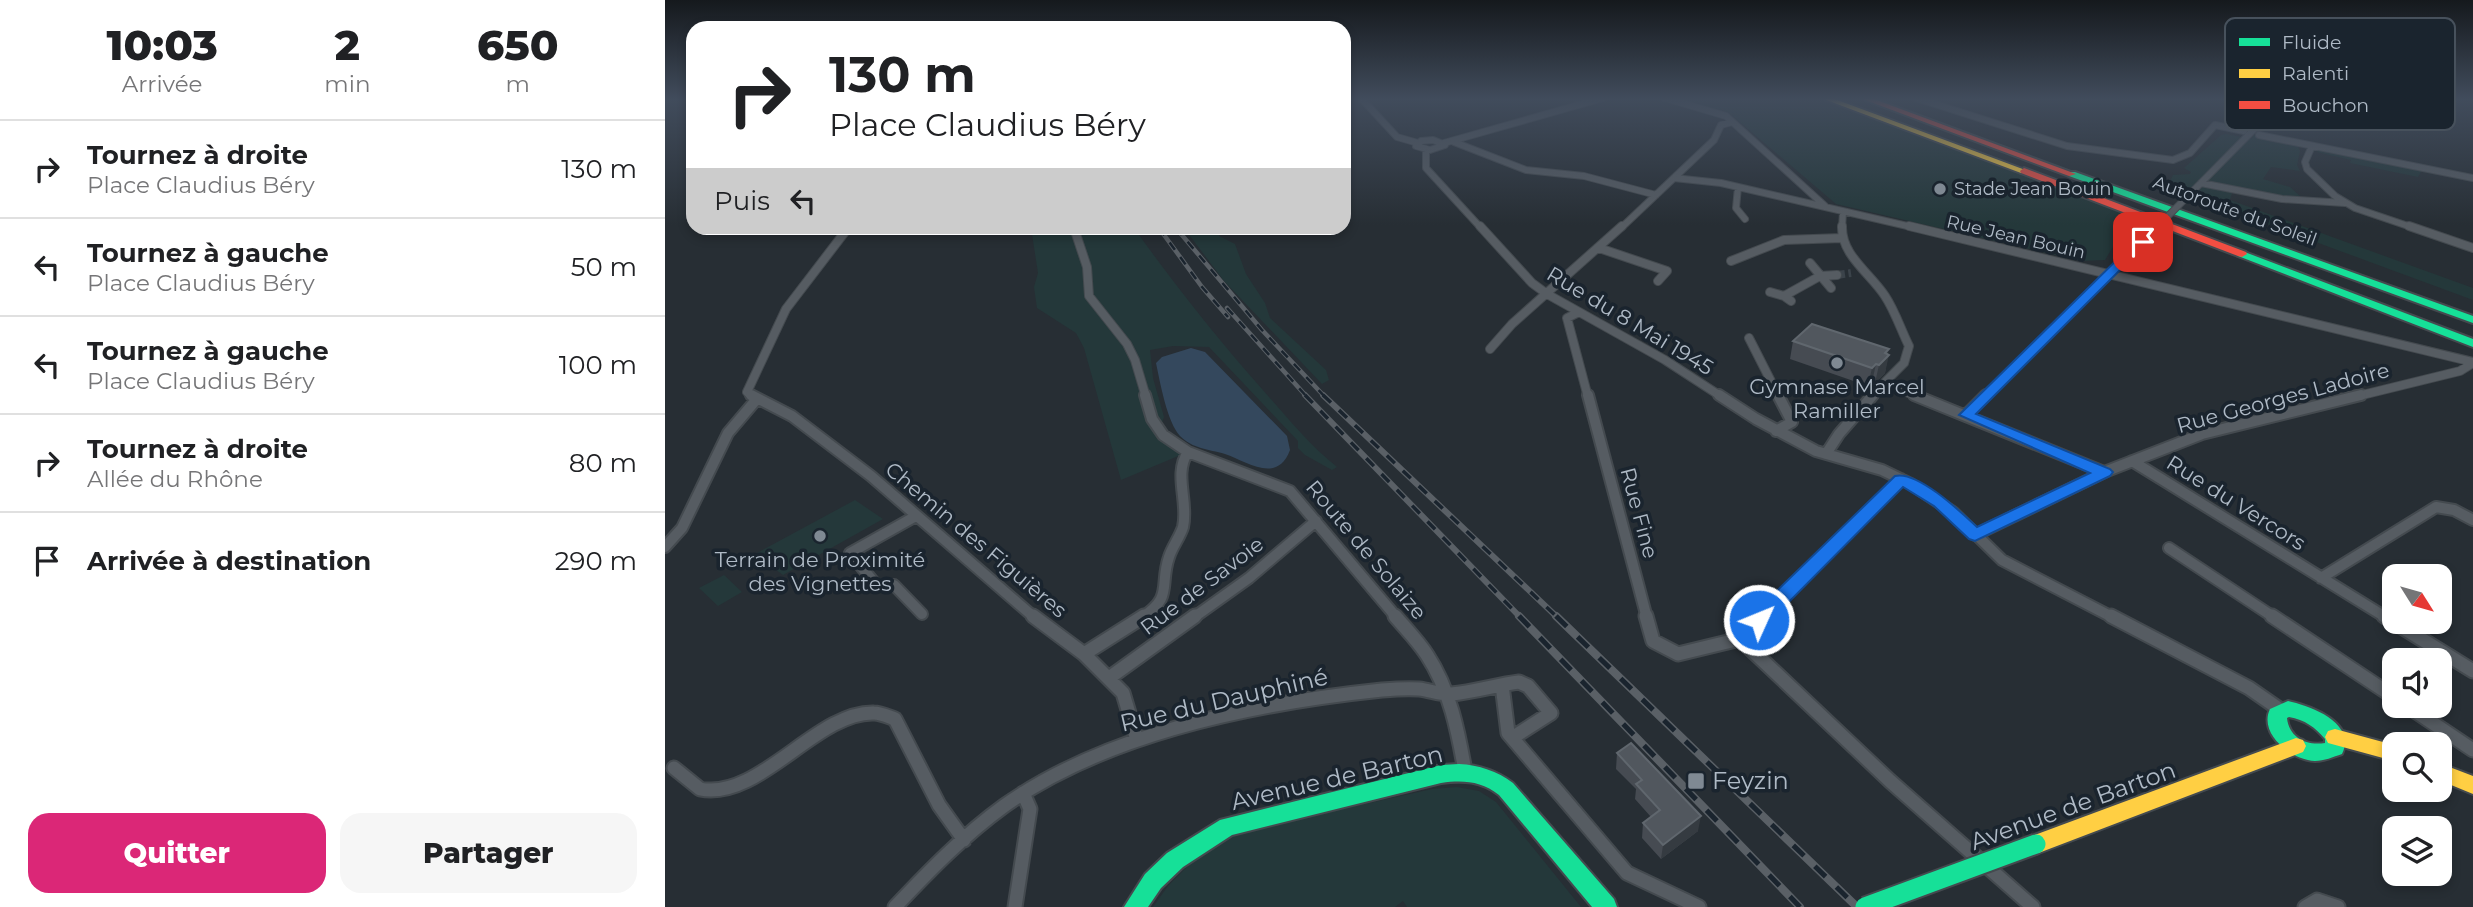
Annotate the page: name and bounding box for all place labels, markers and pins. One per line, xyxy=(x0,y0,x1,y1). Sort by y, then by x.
place label: Stade Jean Bouin xyxy=(1954,178,2112,200)
marker: Stade Jean Bouin xyxy=(1932,181,1948,197)
pin xyxy=(2113,212,2173,272)
marker: Gymnase Marcel Ramiller xyxy=(1829,355,1845,371)
place label: Gymnase Marcel Ramiller xyxy=(1749,374,1925,423)
marker: Terrain de Proximité des Vignettes xyxy=(812,528,828,544)
place label: Terrain de Proximité des Vignettes xyxy=(715,547,925,596)
place label: Feyzin xyxy=(1712,766,1789,795)
marker: Feyzin xyxy=(1686,771,1706,791)

